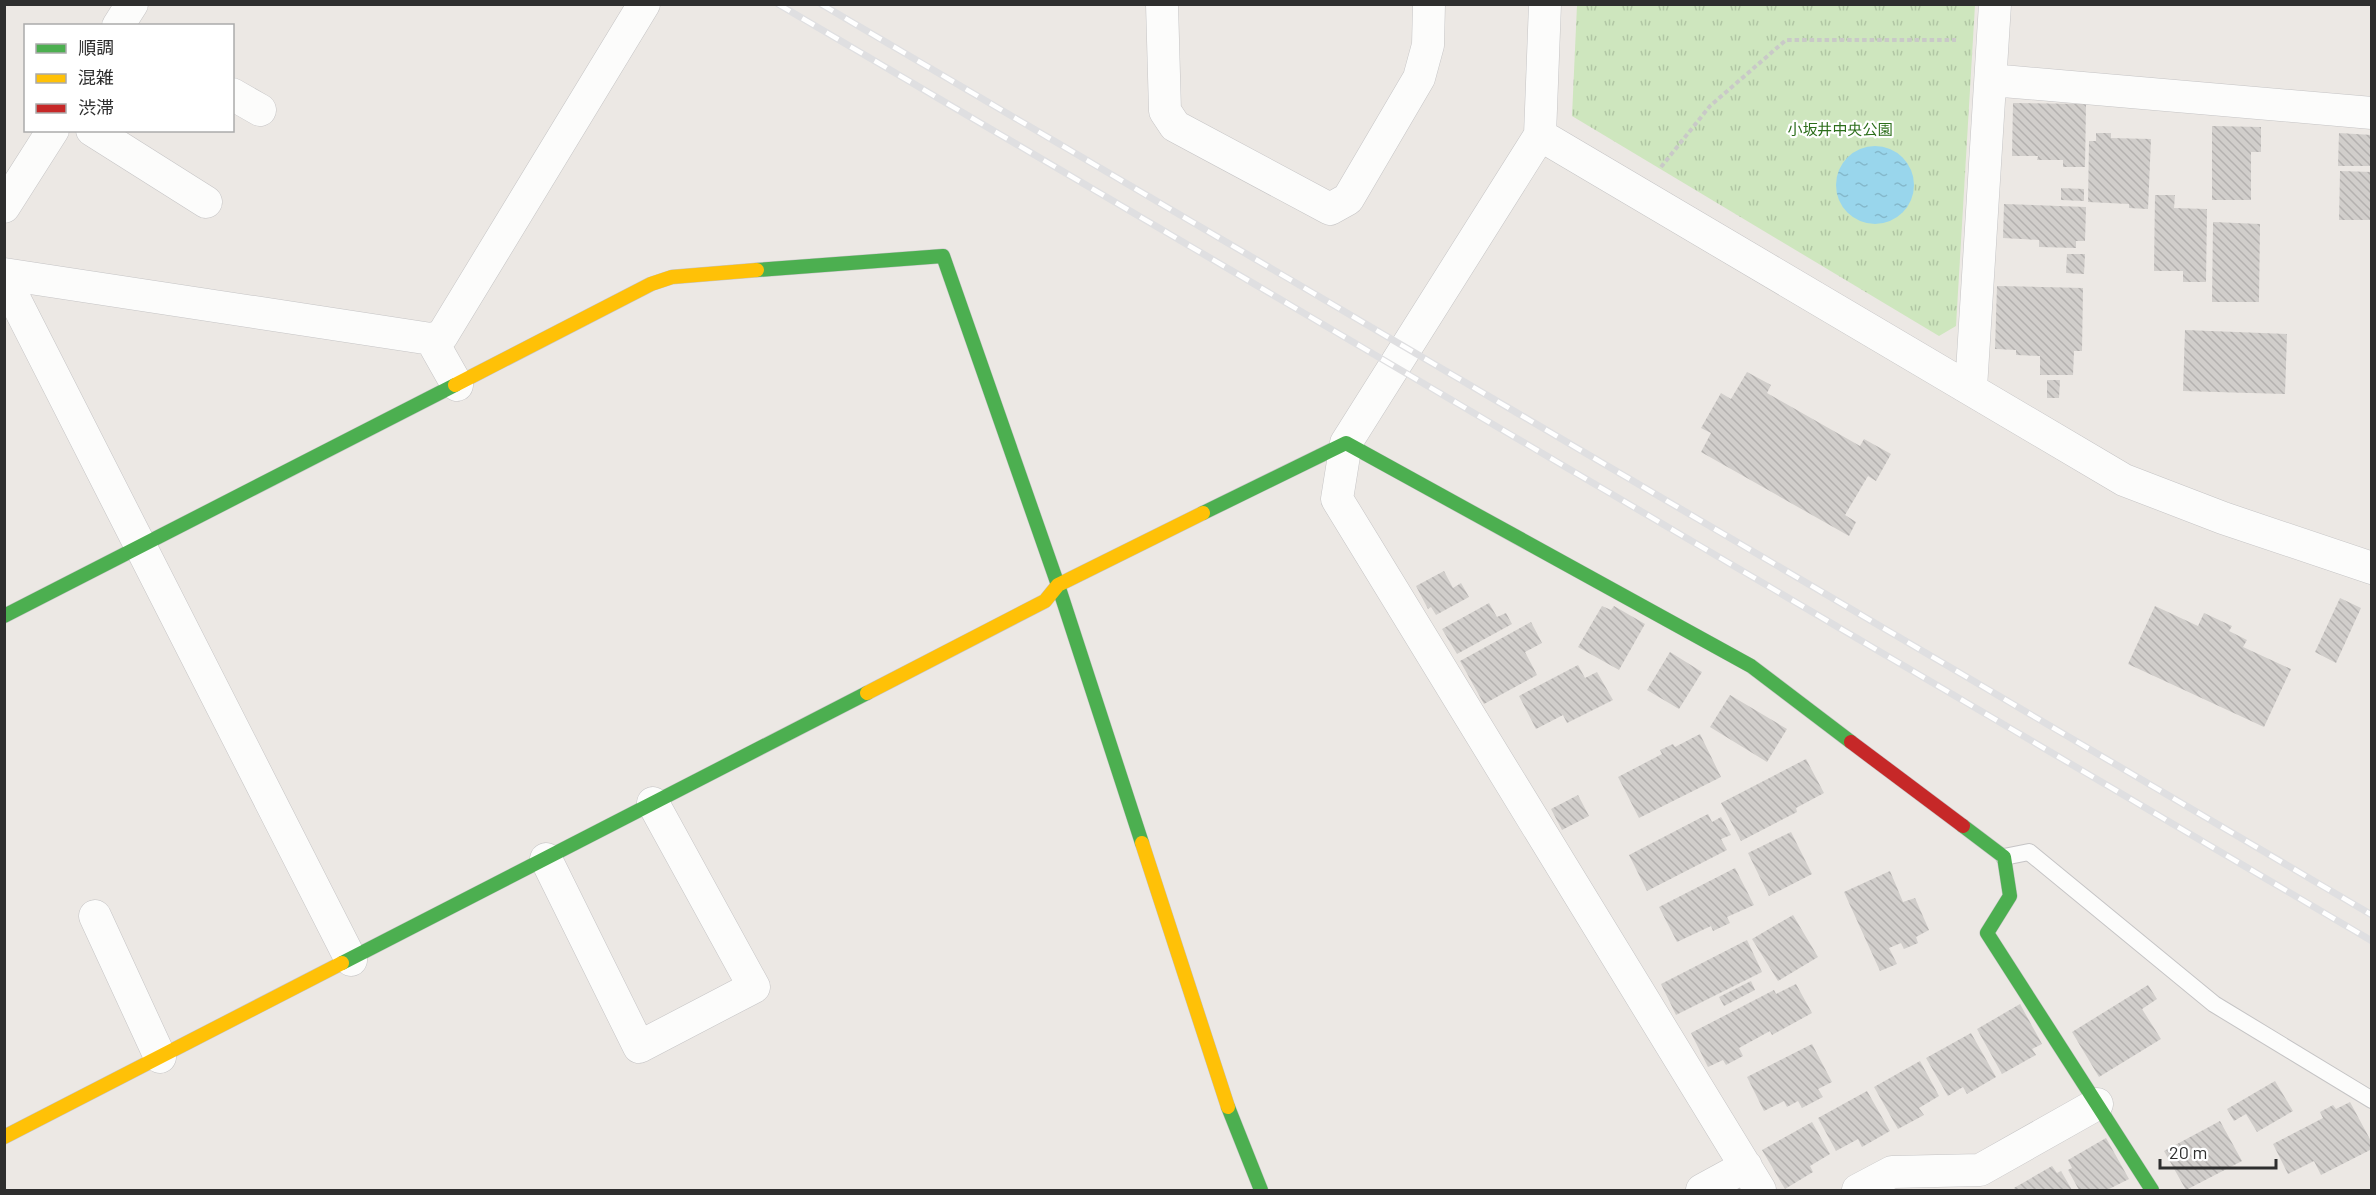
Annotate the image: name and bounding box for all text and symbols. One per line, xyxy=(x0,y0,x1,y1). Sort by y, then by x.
legend xyxy=(24,24,234,132)
text: 順調 xyxy=(78,36,114,58)
text: 混雑 xyxy=(78,66,114,88)
text: 渋滞 xyxy=(78,96,114,118)
park label: 小坂井中央公園 xyxy=(1787,120,1893,138)
scale bar xyxy=(2160,1132,2276,1170)
text: 20 m xyxy=(2169,1141,2207,1163)

